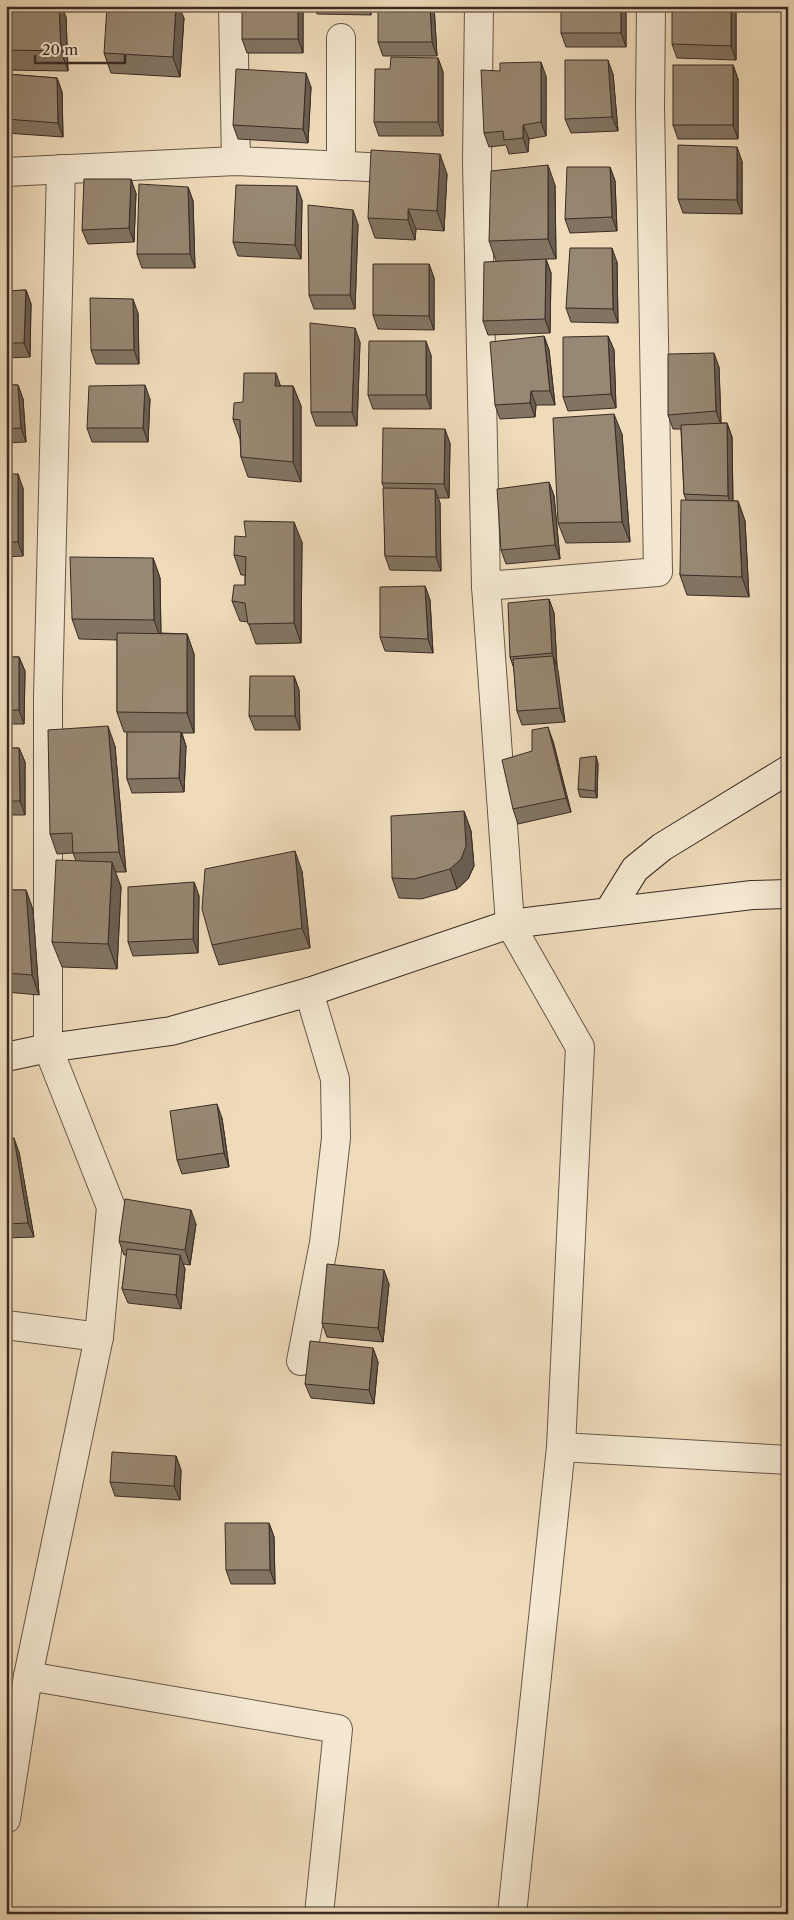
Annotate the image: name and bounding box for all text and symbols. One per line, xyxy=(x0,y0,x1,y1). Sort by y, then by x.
scale bar xyxy=(35,32,125,64)
text: 20 m xyxy=(42,40,78,59)

